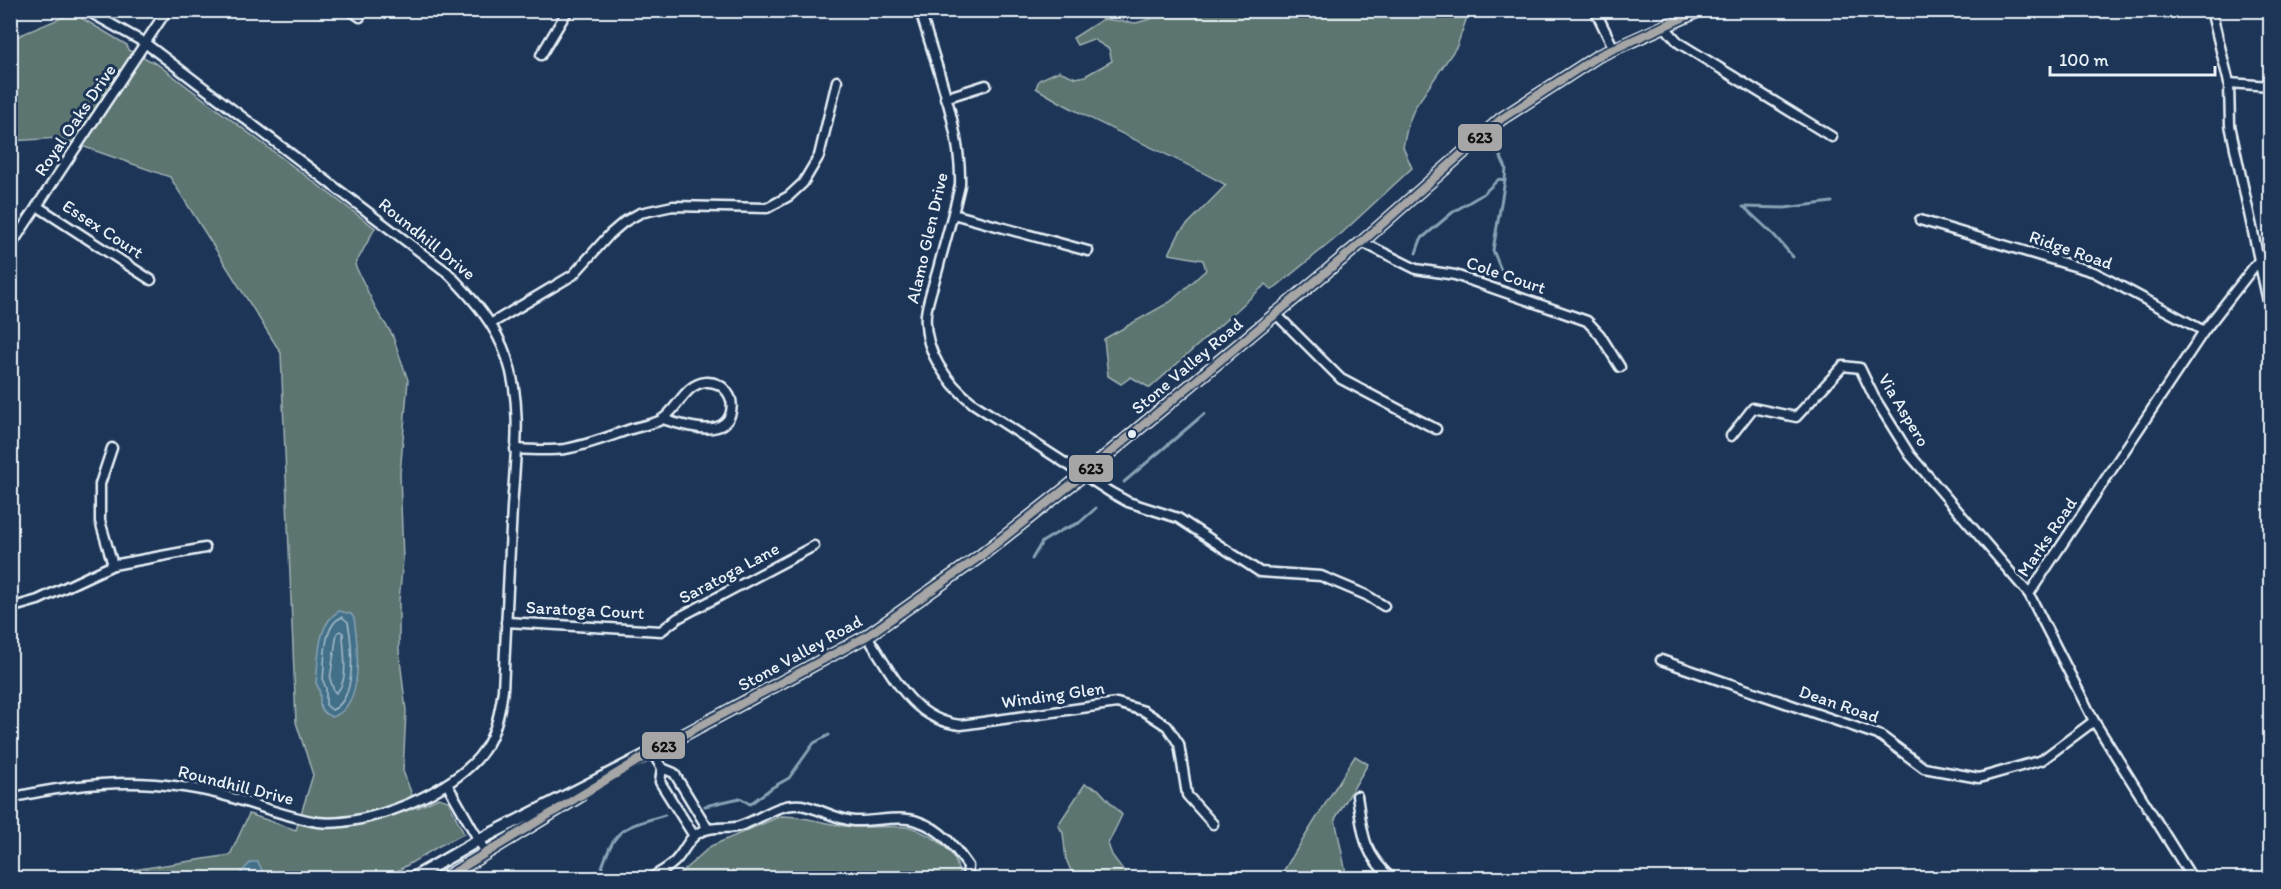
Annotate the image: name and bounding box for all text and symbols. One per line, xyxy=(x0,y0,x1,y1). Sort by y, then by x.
scale bar xyxy=(2050,39,2215,77)
text: 100 m xyxy=(2059,49,2109,71)
street label: Royal Oaks Drive xyxy=(29,60,121,180)
line badge: 623 xyxy=(1457,123,1503,152)
text: 623 xyxy=(1467,128,1493,147)
street label: Alamo Glen Drive xyxy=(901,170,953,306)
street label: Roundhill Drive xyxy=(374,193,480,285)
street label: Essex Court xyxy=(58,195,148,263)
street label: Ridge Road xyxy=(2026,225,2116,275)
street label: Cole Court xyxy=(1463,251,1549,299)
street label: Stone Valley Road xyxy=(1127,313,1247,419)
street label: Via Aspero xyxy=(1874,369,1934,451)
unlabelled marker xyxy=(1126,428,1138,440)
line badge: 623 xyxy=(1068,454,1114,483)
text: 623 xyxy=(1078,459,1104,478)
street label: Marks Road xyxy=(2012,493,2082,581)
street label: Saratoga Lane xyxy=(675,537,783,609)
street label: Saratoga Court xyxy=(525,596,645,624)
street label: Stone Valley Road xyxy=(734,610,866,696)
street label: Winding Glen xyxy=(1000,677,1106,713)
street label: Dean Road xyxy=(1796,680,1882,728)
line badge: 623 xyxy=(641,731,686,760)
text: 623 xyxy=(651,737,677,756)
street label: Roundhill Drive xyxy=(176,760,296,810)

